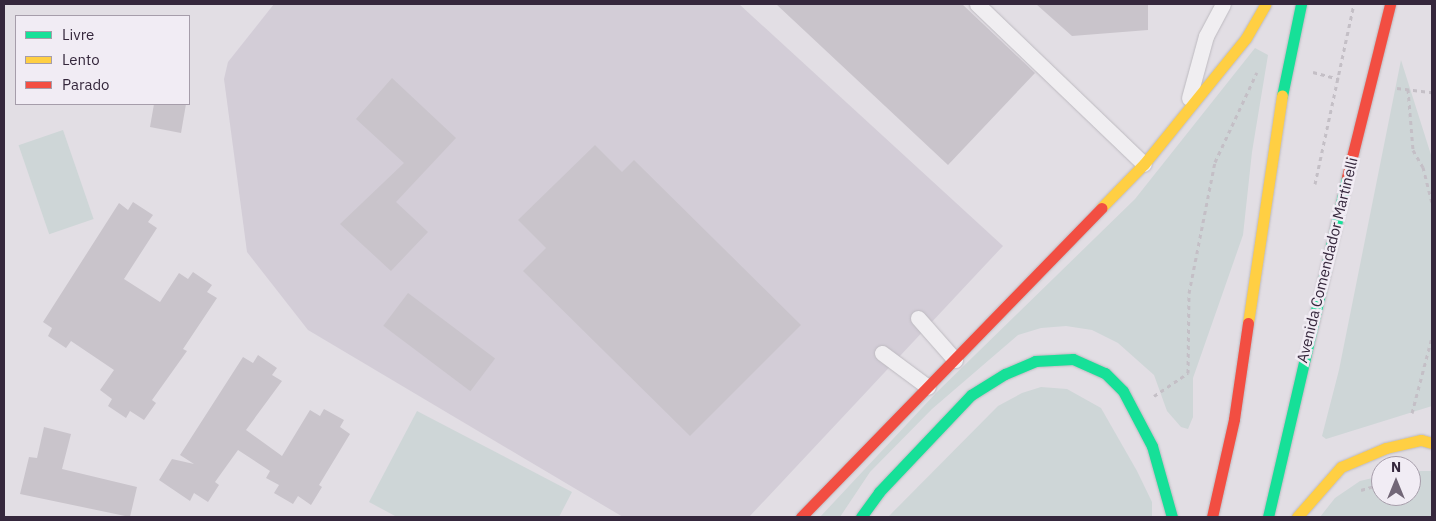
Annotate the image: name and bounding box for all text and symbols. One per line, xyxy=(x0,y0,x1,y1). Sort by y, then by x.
legend xyxy=(15,15,190,105)
text: Livre xyxy=(62,25,94,44)
text: Lento xyxy=(62,50,100,69)
text: Parado xyxy=(62,75,110,94)
street label: Avenida Comendador Martinelli xyxy=(1293,155,1361,365)
north arrow xyxy=(1371,456,1421,506)
text: N xyxy=(1391,458,1401,476)

